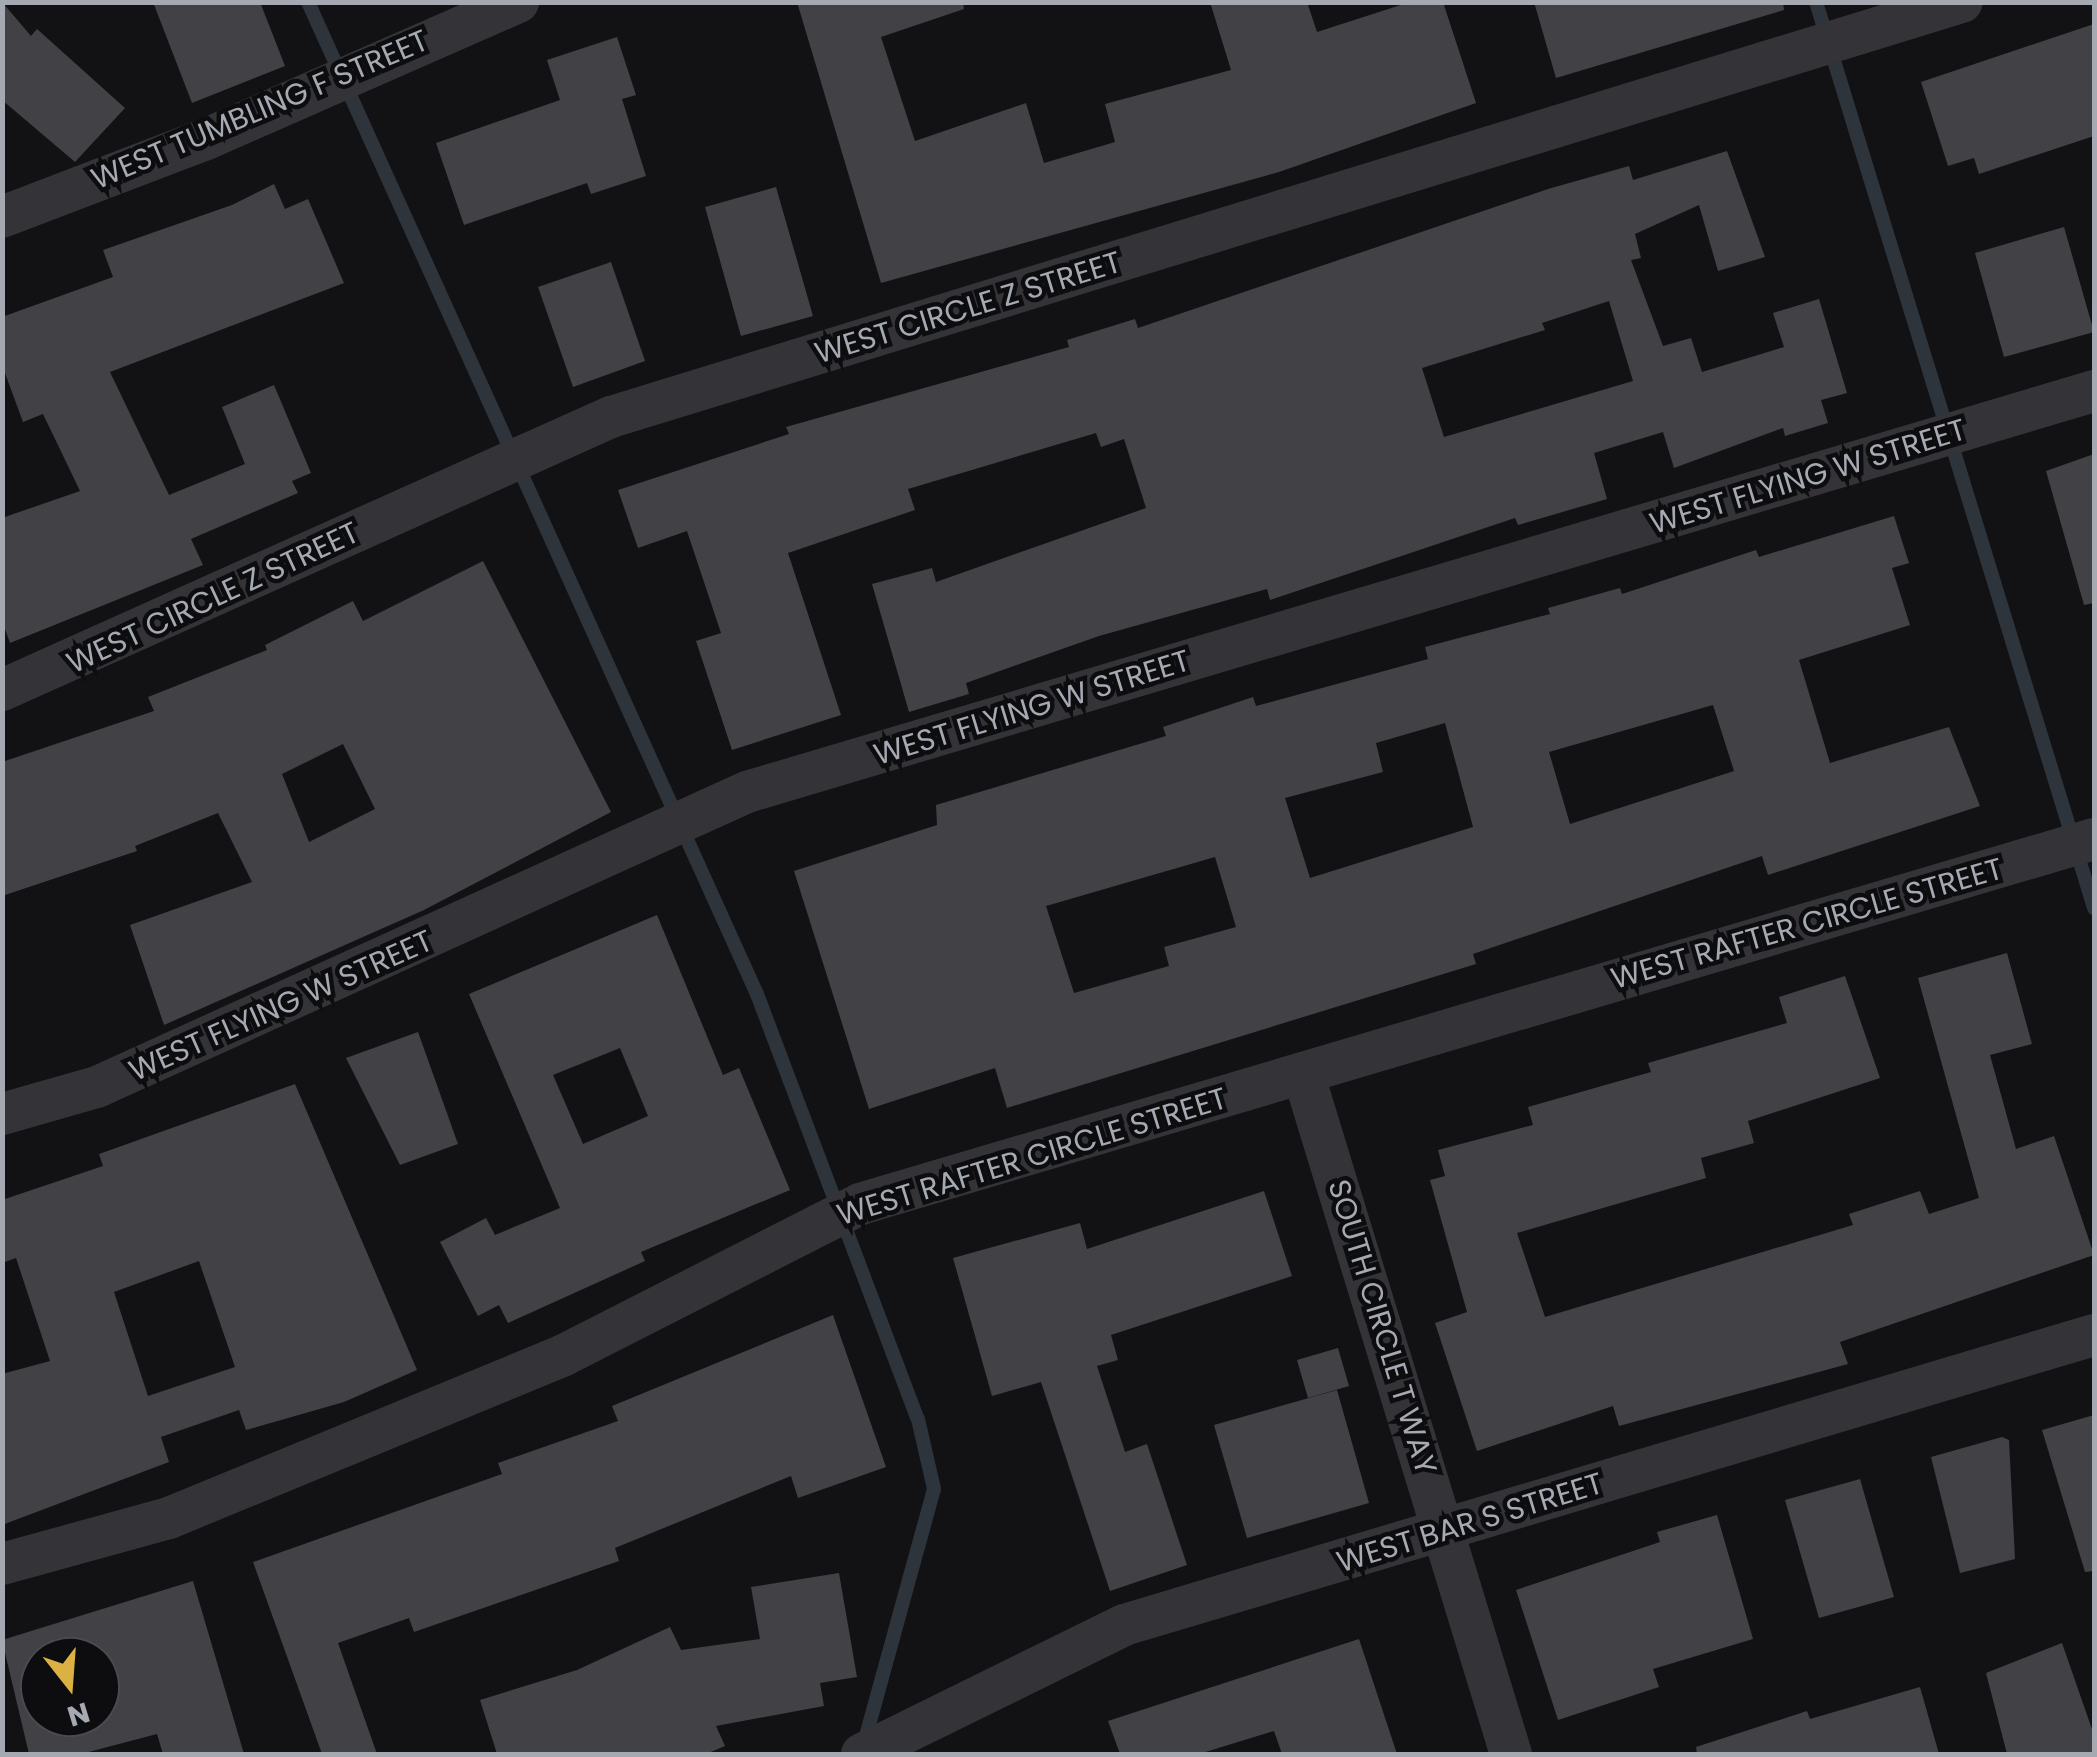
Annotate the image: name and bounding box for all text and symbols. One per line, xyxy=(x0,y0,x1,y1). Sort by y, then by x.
street label: WEST TUMBLING F STREET xyxy=(86,23,434,197)
street label: WEST CIRCLE Z STREET xyxy=(811,244,1125,372)
street label: WEST FLYING W STREET xyxy=(1646,412,1970,542)
street label: WEST CIRCLE Z STREET xyxy=(61,514,365,682)
street label: WEST FLYING W STREET xyxy=(870,643,1194,773)
street label: WEST RAFTER CIRCLE STREET xyxy=(1607,851,2007,997)
street label: WEST FLYING W STREET xyxy=(124,923,438,1089)
street label: WEST RAFTER CIRCLE STREET xyxy=(833,1081,1231,1233)
street label: SOUTH CIRCLE T WAY xyxy=(1320,1175,1444,1479)
street label: WEST BAR S STREET xyxy=(1333,1465,1607,1581)
north arrow xyxy=(20,1637,120,1737)
text: N xyxy=(63,1693,94,1736)

